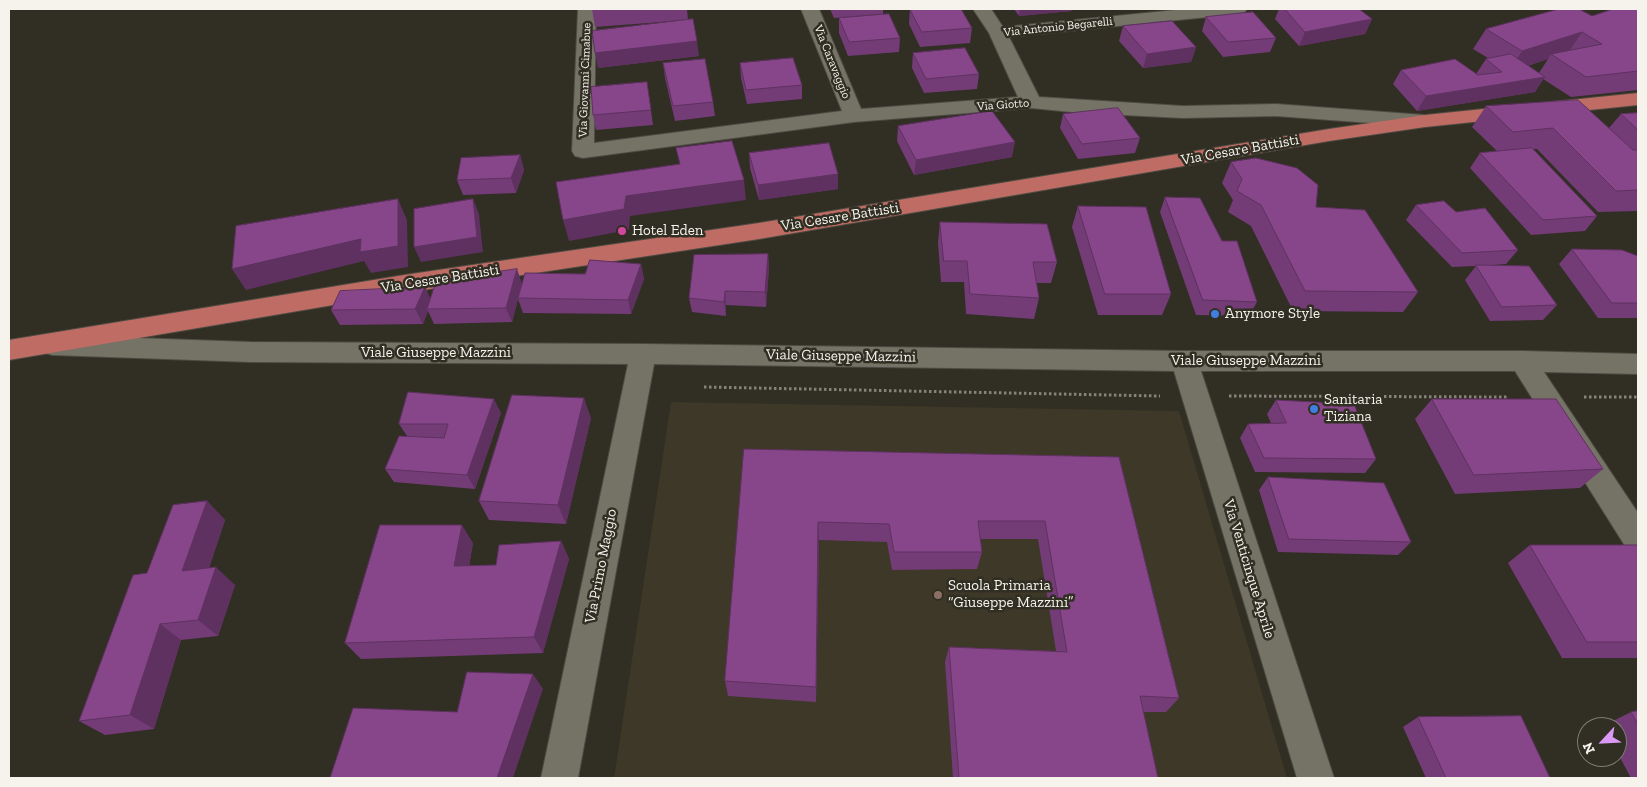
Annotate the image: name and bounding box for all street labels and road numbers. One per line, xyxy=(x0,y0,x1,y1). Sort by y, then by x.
street label: Via Antonio Begarelli xyxy=(1003,14,1113,40)
street label: Via Giovanni Cimabue xyxy=(576,22,594,138)
street label: Via Caravaggio xyxy=(811,23,853,101)
street label: Via Giotto xyxy=(976,96,1030,114)
street label: Via Cesare Battisti xyxy=(1180,131,1300,169)
street label: Via Cesare Battisti xyxy=(780,199,900,235)
street label: Via Cesare Battisti xyxy=(380,261,500,297)
street label: Viale Giuseppe Mazzini xyxy=(361,344,511,362)
street label: Viale Giuseppe Mazzini xyxy=(766,346,916,366)
street label: Viale Giuseppe Mazzini xyxy=(1171,352,1321,370)
street label: Via Venticinque Aprile xyxy=(1219,497,1279,641)
street label: Via Primo Maggio xyxy=(581,507,621,625)

